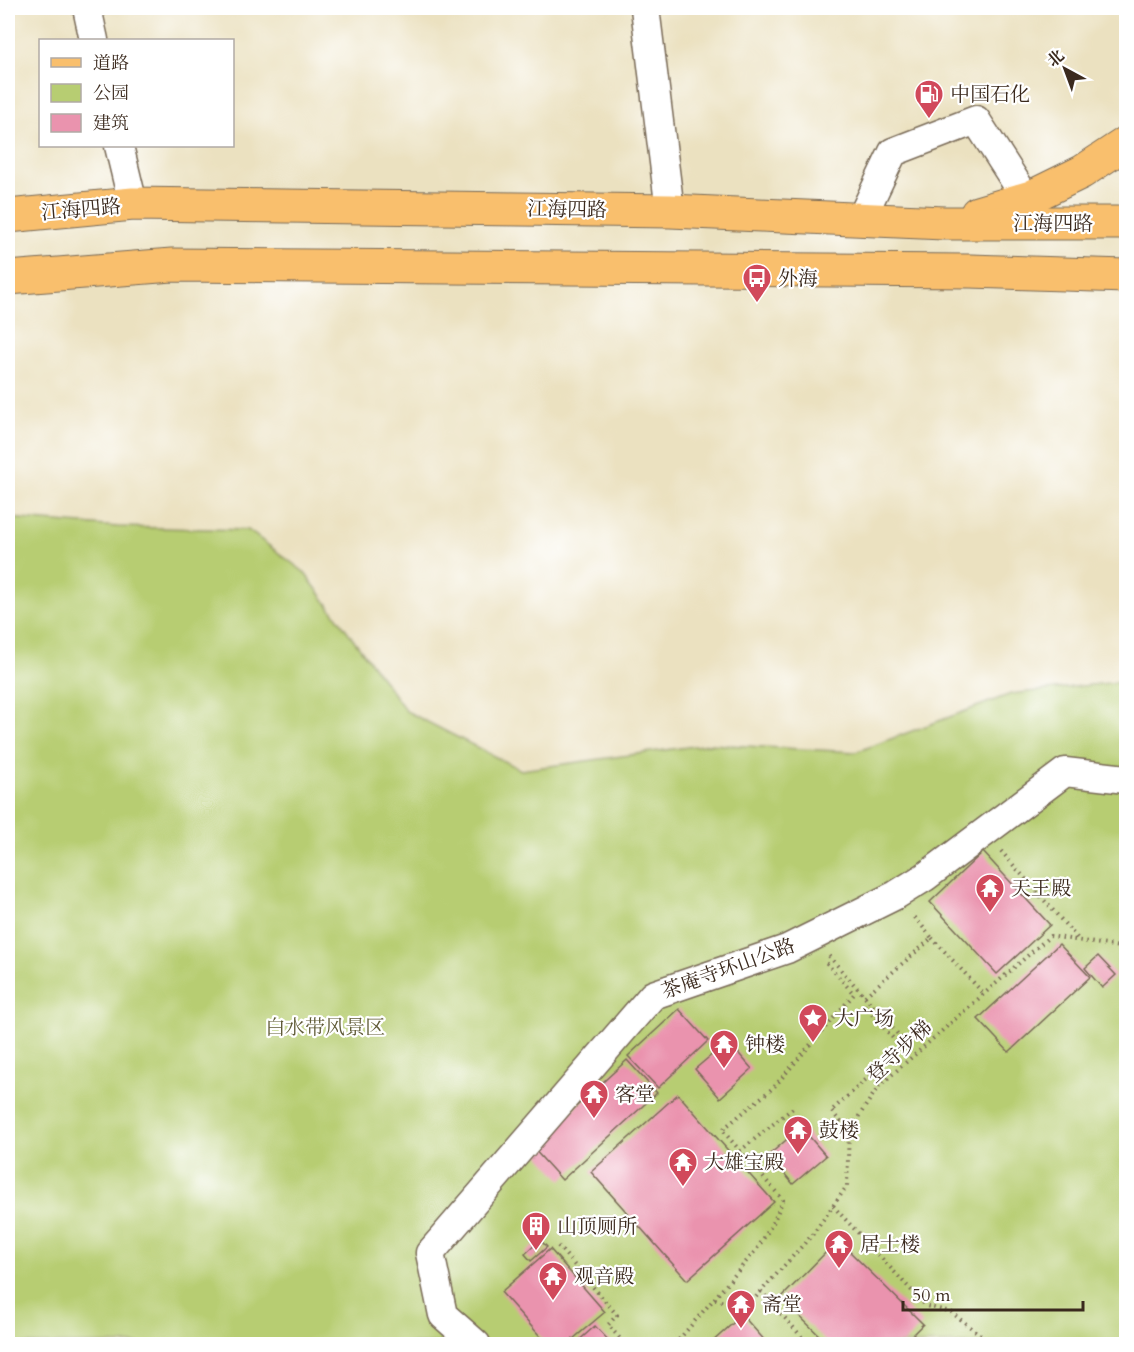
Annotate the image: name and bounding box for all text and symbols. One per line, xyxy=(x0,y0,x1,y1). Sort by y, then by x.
legend xyxy=(39,39,234,147)
north arrow xyxy=(1035,39,1095,99)
text: 北 xyxy=(1043,45,1069,72)
text: 道路 xyxy=(93,51,129,76)
fuel station icon: 中国石化 xyxy=(913,78,945,120)
text: 公园 xyxy=(93,81,129,106)
place label: 中国石化 xyxy=(950,81,1030,108)
text: 建筑 xyxy=(93,111,129,136)
street label: 江海四路 xyxy=(40,193,122,226)
street label: 江海四路 xyxy=(527,195,607,224)
street label: 江海四路 xyxy=(1013,210,1093,237)
bus stop icon: 外海 xyxy=(741,262,773,304)
place label: 外海 xyxy=(778,265,818,292)
temple icon: 天王殿 xyxy=(974,872,1006,914)
place label: 天王殿 xyxy=(1011,875,1071,902)
street label: 茶庵寺环山公路 xyxy=(658,932,799,1005)
place icon: 大广场 xyxy=(797,1002,829,1044)
place label: 大广场 xyxy=(834,1005,894,1032)
park label: 白水带风景区 xyxy=(265,1014,385,1041)
street label: 登寺步梯 xyxy=(861,1014,938,1089)
temple icon: 钟楼 xyxy=(708,1028,740,1070)
place label: 钟楼 xyxy=(745,1031,785,1058)
temple icon: 客堂 xyxy=(578,1078,610,1120)
place label: 客堂 xyxy=(615,1081,655,1108)
temple icon: 鼓楼 xyxy=(782,1114,814,1156)
place label: 鼓楼 xyxy=(819,1117,859,1144)
temple icon: 大雄宝殿 xyxy=(667,1146,699,1188)
place label: 大雄宝殿 xyxy=(704,1149,784,1176)
building icon: 山顶厕所 xyxy=(520,1210,552,1252)
place label: 山顶厕所 xyxy=(557,1213,637,1240)
temple icon: 居士楼 xyxy=(823,1228,855,1270)
place label: 居士楼 xyxy=(860,1231,920,1258)
temple icon: 观音殿 xyxy=(537,1260,569,1302)
place label: 观音殿 xyxy=(574,1263,634,1290)
scale bar xyxy=(903,1274,1083,1312)
text: 50 m xyxy=(912,1283,951,1308)
temple icon: 斋堂 xyxy=(725,1288,757,1330)
place label: 斋堂 xyxy=(762,1291,802,1318)

